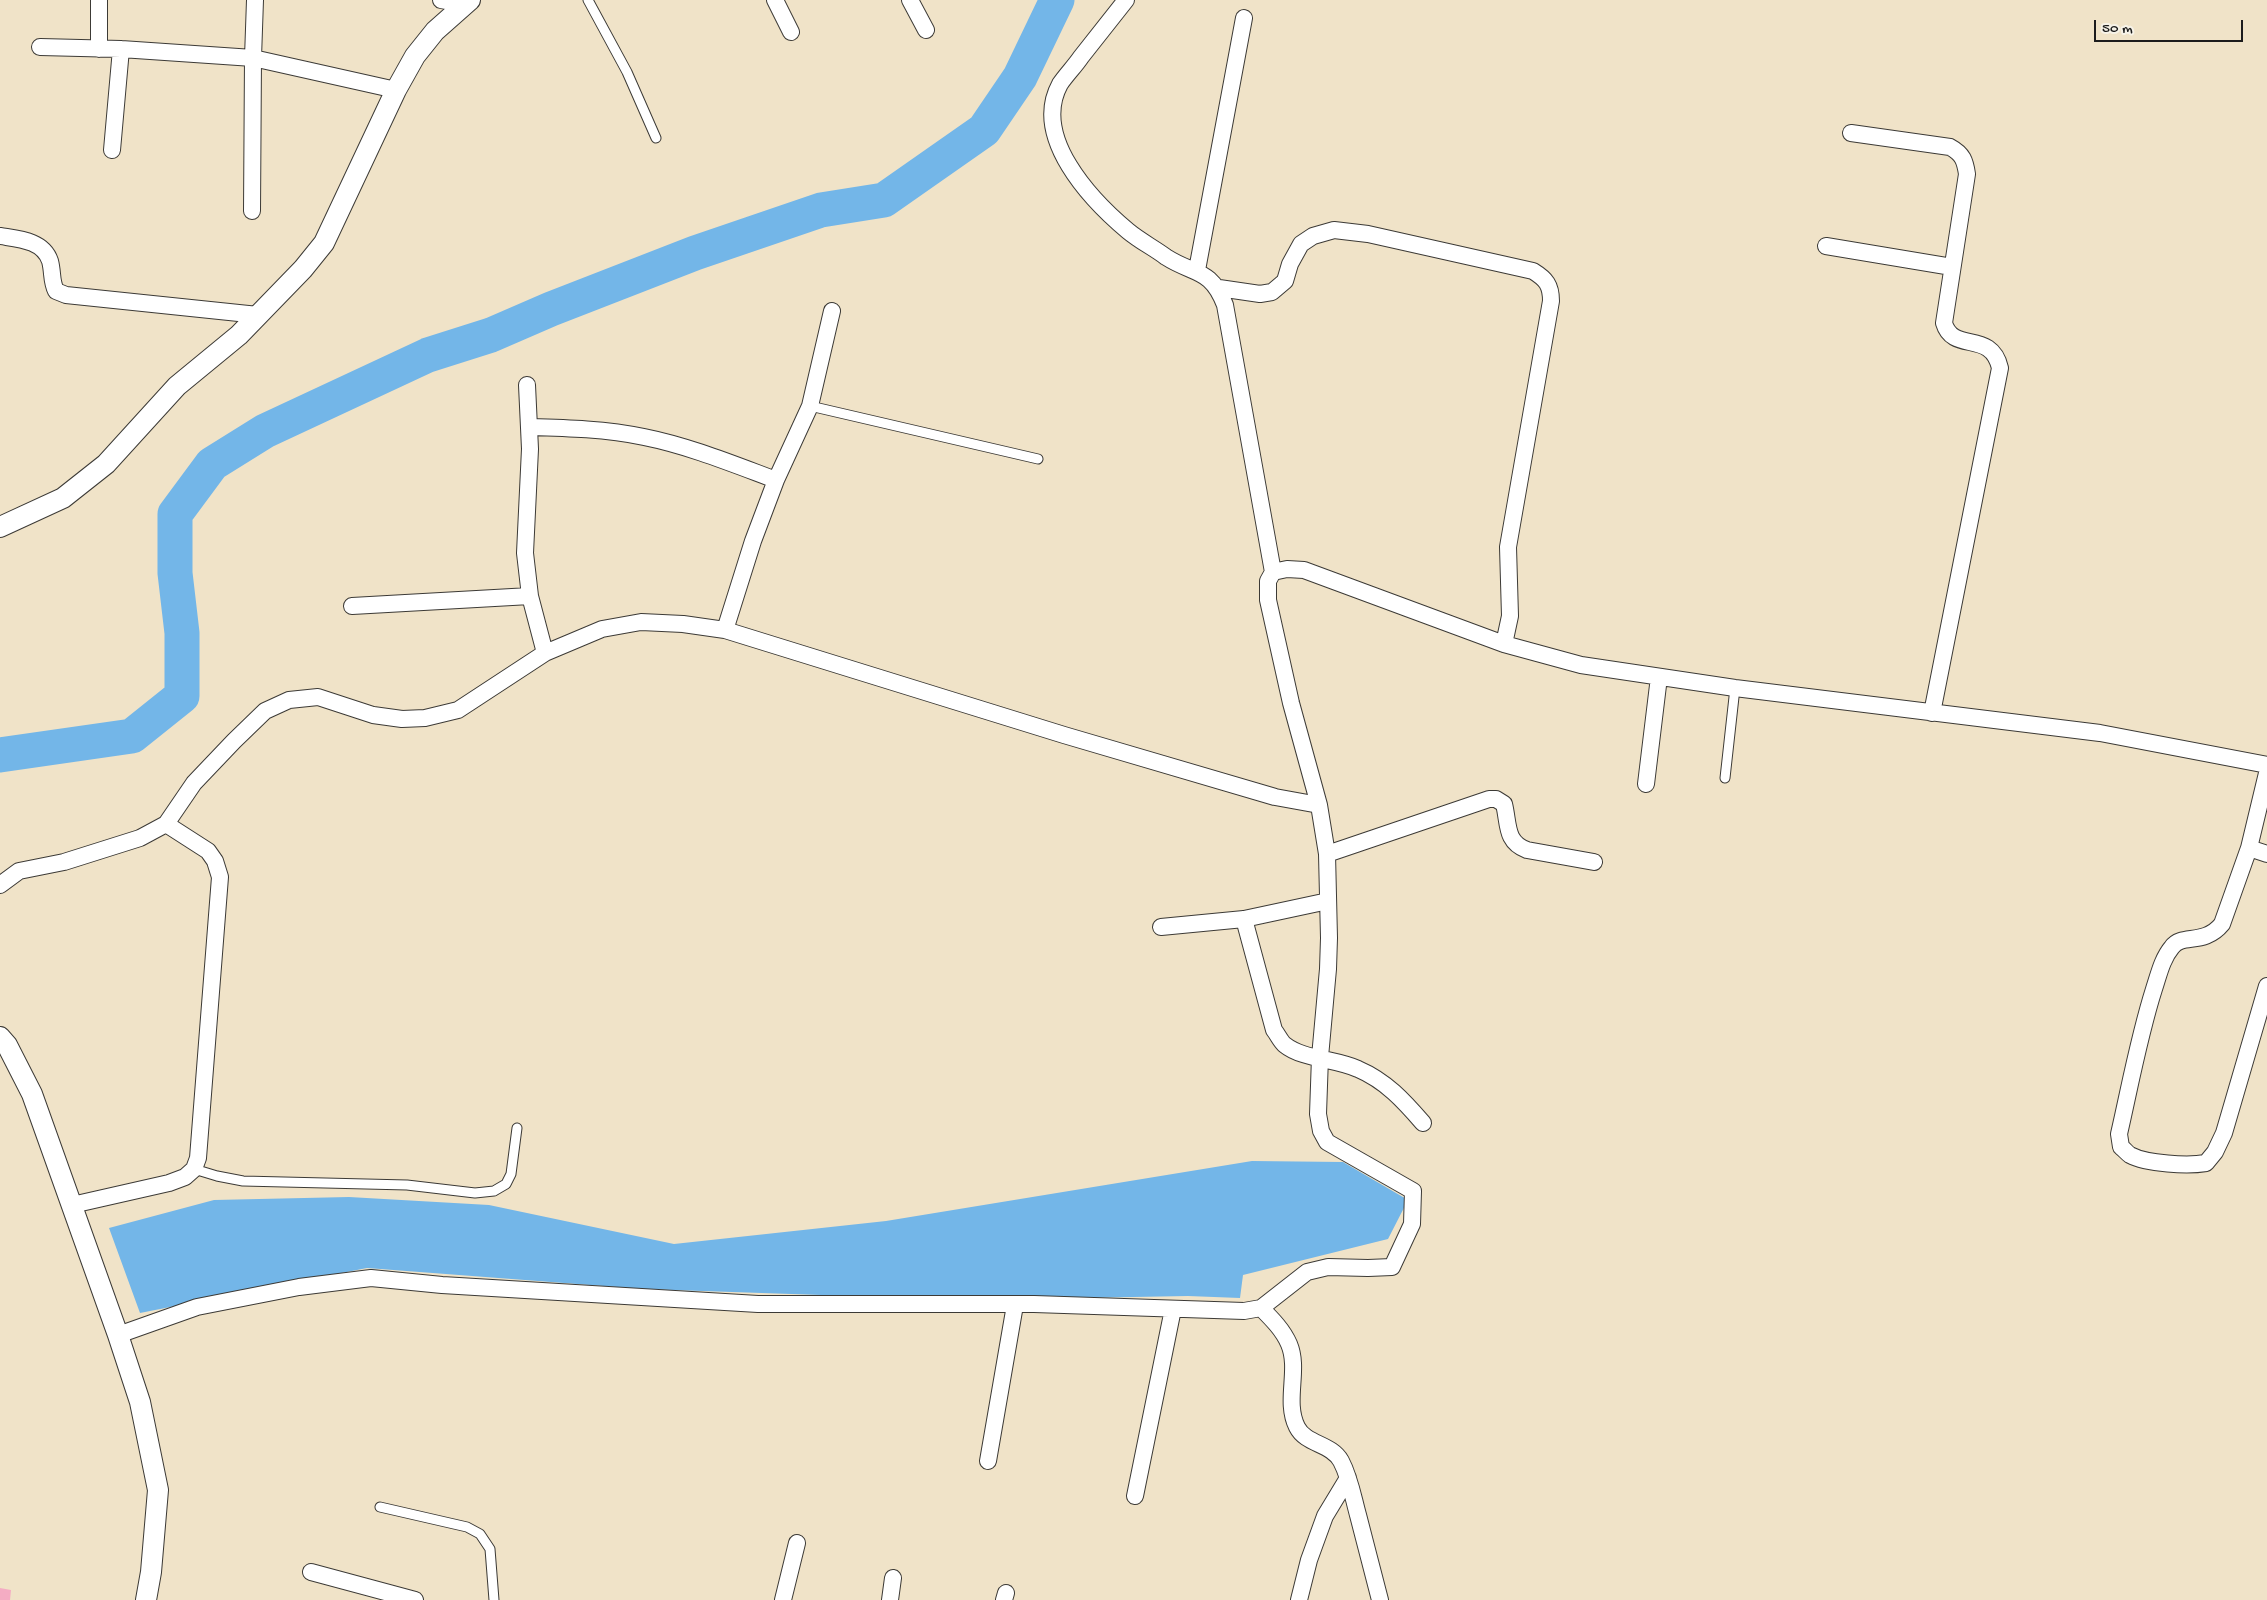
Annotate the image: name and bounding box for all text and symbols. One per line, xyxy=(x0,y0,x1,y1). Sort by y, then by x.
scale bar xyxy=(2097,10,2246,42)
text: 50 m xyxy=(2102,20,2133,38)

